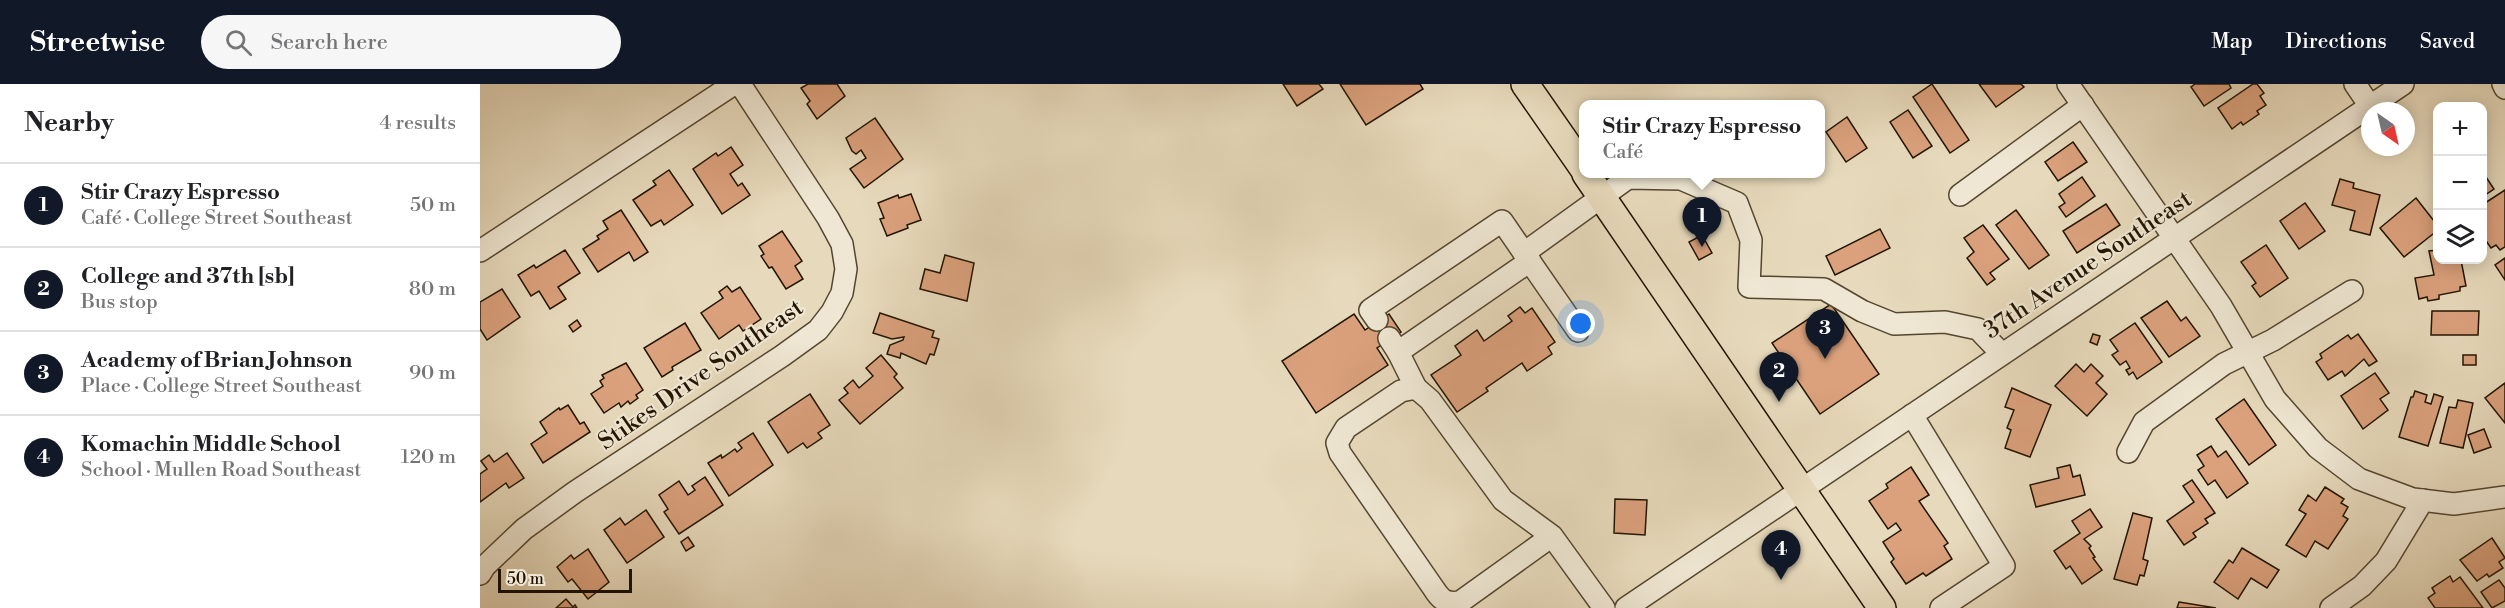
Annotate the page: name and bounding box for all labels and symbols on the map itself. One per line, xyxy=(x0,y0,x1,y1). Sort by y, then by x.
north arrow xyxy=(2361,102,2415,156)
street label: 37th Avenue Southeast xyxy=(1978,184,2198,346)
pin: 1 xyxy=(1682,198,1722,247)
street label: Stikes Drive Southeast xyxy=(593,293,810,457)
your location xyxy=(1566,309,1595,338)
pin: 3 xyxy=(1806,310,1844,359)
pin: 2 xyxy=(1760,352,1798,402)
pin: 4 xyxy=(1762,530,1800,580)
scale bar xyxy=(498,566,632,594)

